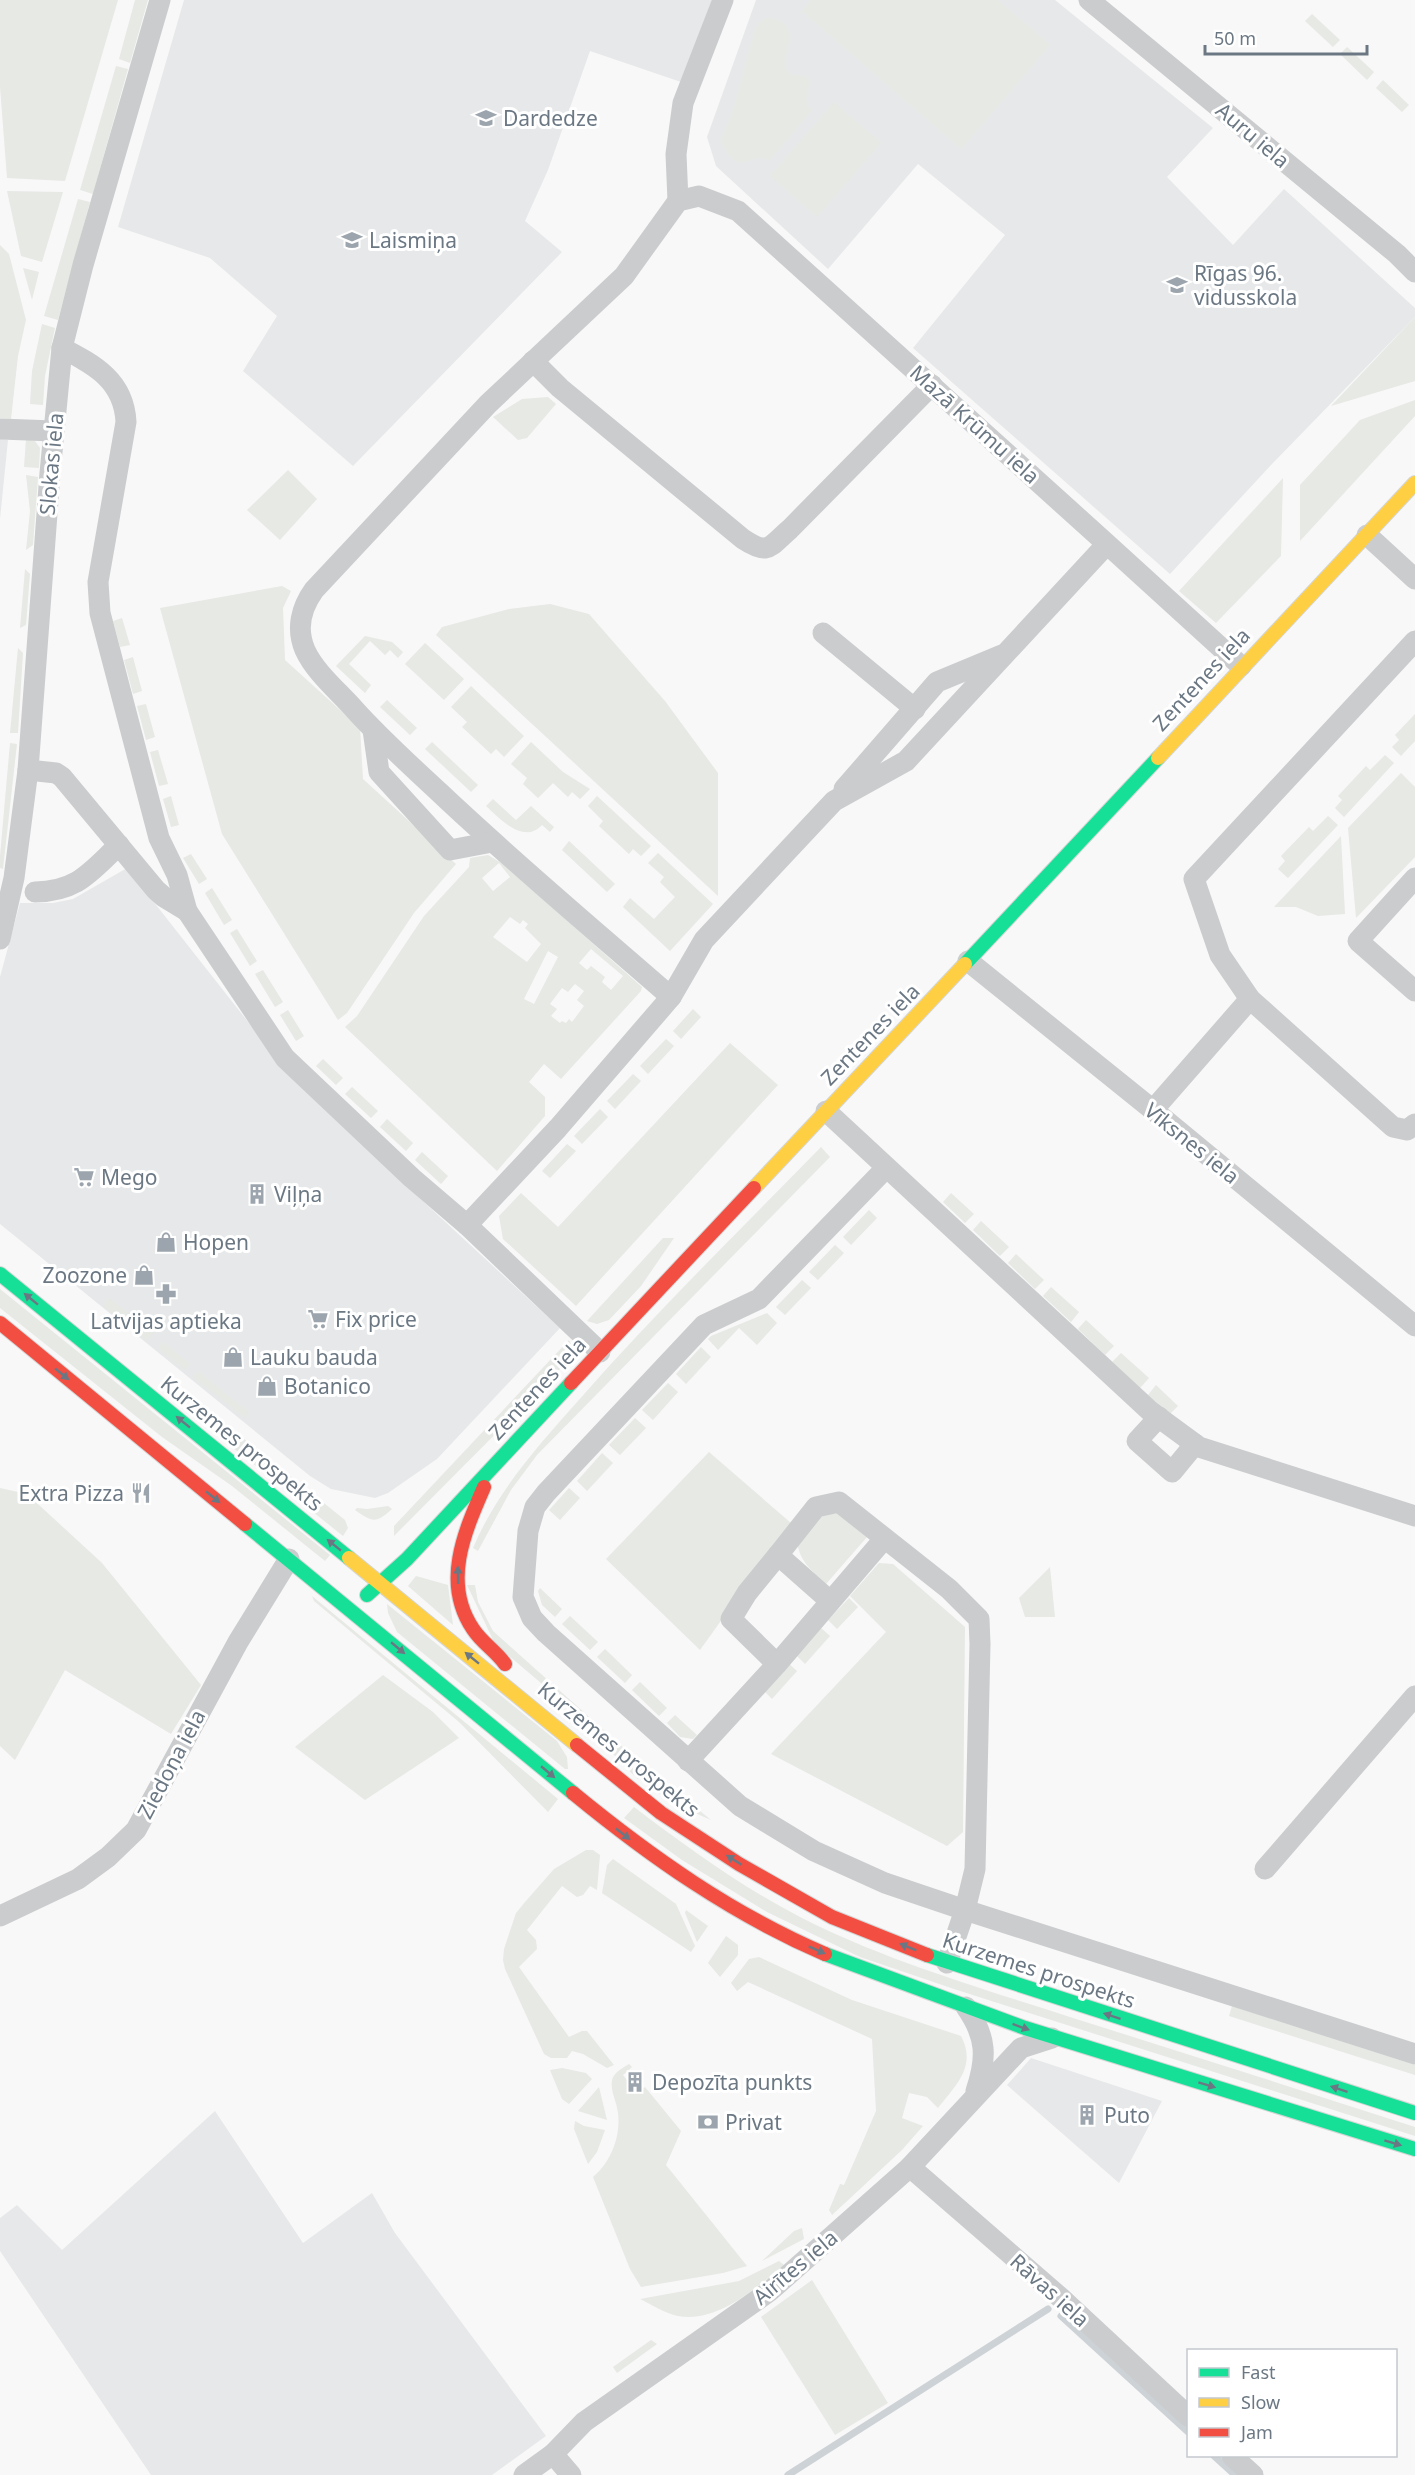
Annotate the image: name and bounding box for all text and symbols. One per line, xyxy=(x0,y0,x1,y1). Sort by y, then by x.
scale bar xyxy=(1205,18,1367,56)
text: 50 m xyxy=(1214,26,1256,50)
street label: Auru iela xyxy=(1210,96,1296,174)
place label: Dardedze xyxy=(503,104,598,132)
school or university icon: Dardedze xyxy=(474,106,498,130)
place label: Laismiņa xyxy=(369,226,457,254)
school or university icon: Laismiņa xyxy=(340,228,364,252)
place label: Rīgas 96. vidusskola xyxy=(1194,259,1297,311)
school or university icon: Rīgas 96. vidusskola xyxy=(1165,273,1189,297)
street label: Mazā Krūmu iela xyxy=(904,358,1046,490)
street label: Slokas iela xyxy=(33,412,69,516)
street label: Zentenes iela xyxy=(1146,622,1256,736)
street label: Zentenes iela xyxy=(814,977,926,1091)
street label: Vīksnes iela xyxy=(1139,1096,1245,1190)
place label: Mego xyxy=(101,1163,158,1191)
supermarket icon: Mego xyxy=(72,1165,96,1189)
place label: Viļņa xyxy=(274,1180,322,1208)
building icon: Viļņa xyxy=(245,1182,269,1206)
place label: Hopen xyxy=(183,1228,249,1256)
shop icon: Hopen xyxy=(154,1230,178,1254)
place label: Zoozone xyxy=(42,1261,127,1289)
shop icon: Zoozone xyxy=(132,1263,156,1287)
pharmacy icon: Latvijas aptieka xyxy=(154,1282,178,1306)
one-way arrow xyxy=(24,1294,39,1306)
place label: Fix price xyxy=(335,1305,417,1333)
place label: Latvijas aptieka xyxy=(90,1307,242,1335)
supermarket icon: Fix price xyxy=(306,1307,330,1331)
street label: Zentenes iela xyxy=(482,1331,592,1445)
place label: Lauku bauda xyxy=(250,1343,378,1371)
shop icon: Lauku bauda xyxy=(221,1345,245,1369)
one-way arrow xyxy=(54,1367,69,1379)
street label: Kurzemes prospekts xyxy=(155,1369,329,1517)
place label: Botanico xyxy=(284,1372,371,1400)
shop icon: Botanico xyxy=(255,1374,279,1398)
one-way arrow xyxy=(175,1417,190,1429)
place label: Extra Pizza xyxy=(18,1479,124,1507)
restaurant icon: Extra Pizza xyxy=(129,1481,153,1505)
one-way arrow xyxy=(205,1490,221,1503)
one-way arrow xyxy=(326,1539,342,1552)
one-way arrow xyxy=(453,1566,462,1585)
one-way arrow xyxy=(390,1641,405,1654)
one-way arrow xyxy=(465,1652,480,1664)
street label: Kurzemes prospekts xyxy=(532,1675,706,1823)
street label: Ziedoņa iela xyxy=(131,1705,211,1823)
one-way arrow xyxy=(540,1766,556,1779)
one-way arrow xyxy=(615,1827,631,1840)
one-way arrow xyxy=(726,1855,742,1866)
street label: Kurzemes prospekts xyxy=(939,1926,1139,2014)
one-way arrow xyxy=(899,1942,917,1952)
one-way arrow xyxy=(808,1945,826,1955)
one-way arrow xyxy=(1103,2011,1121,2020)
one-way arrow xyxy=(1012,2023,1030,2032)
place label: Depozīta punkts xyxy=(652,2068,812,2096)
building icon: Depozīta punkts xyxy=(623,2070,647,2094)
one-way arrow xyxy=(1198,2081,1216,2090)
one-way arrow xyxy=(1330,2084,1348,2093)
place label: Puto xyxy=(1104,2101,1150,2129)
building icon: Puto xyxy=(1075,2103,1099,2127)
place label: Privat xyxy=(725,2108,782,2136)
bank icon: Privat xyxy=(696,2110,720,2134)
one-way arrow xyxy=(1384,2139,1402,2148)
street label: Airītes iela xyxy=(747,2223,843,2311)
street label: Rāvas iela xyxy=(1004,2247,1096,2333)
legend xyxy=(1187,2349,1397,2457)
text: Fast xyxy=(1241,2360,1276,2384)
text: Slow xyxy=(1241,2390,1280,2414)
text: Jam xyxy=(1239,2420,1273,2444)

